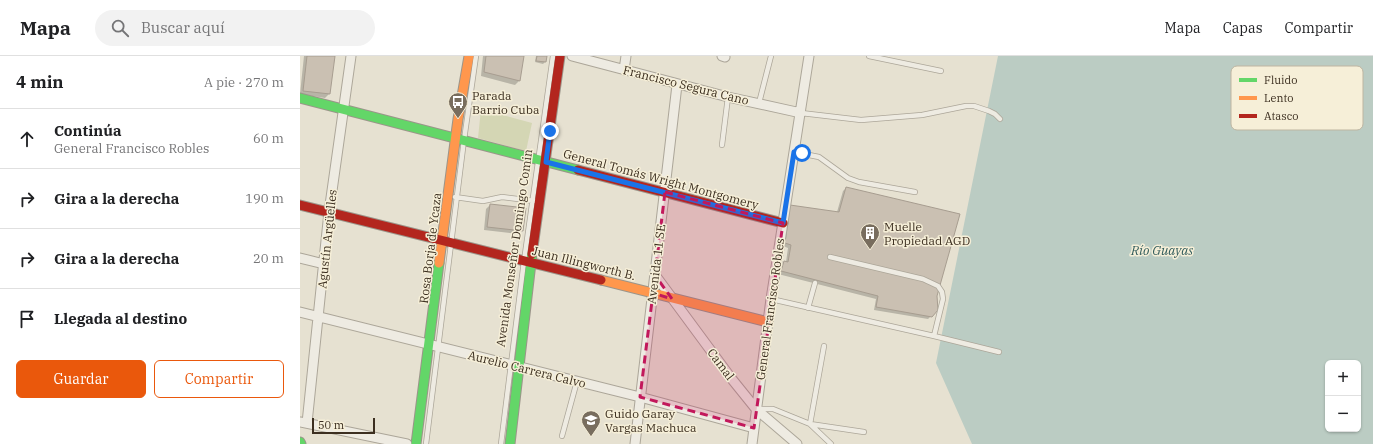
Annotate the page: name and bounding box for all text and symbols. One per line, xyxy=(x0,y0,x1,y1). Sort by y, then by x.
search box xyxy=(95,10,375,46)
text: Mapa xyxy=(20,16,71,40)
icon: search xyxy=(109,17,131,39)
text: Buscar aquí xyxy=(141,18,225,37)
text: Mapa xyxy=(1165,19,1201,37)
text: Capas xyxy=(1223,19,1263,37)
text: Compartir xyxy=(1285,19,1353,37)
street label: Francisco Segura Cano xyxy=(622,62,751,108)
legend xyxy=(1231,66,1363,130)
text: 4 min xyxy=(16,71,64,93)
text: Fluido xyxy=(1264,73,1297,87)
text: A pie · 270 m xyxy=(204,74,284,91)
place label: Parada Barrio Cuba xyxy=(472,88,540,117)
bus stop icon: Parada Barrio Cuba xyxy=(447,91,469,119)
text: Lento xyxy=(1264,91,1294,105)
text: Atasco xyxy=(1264,109,1298,123)
text: Continúa xyxy=(54,121,121,140)
route end xyxy=(541,122,559,140)
icon: ahead xyxy=(16,128,38,150)
text: 60 m xyxy=(253,130,284,147)
text: General Francisco Robles xyxy=(54,140,209,157)
route start xyxy=(793,144,811,162)
street label: General Tomás Wright Montgomery xyxy=(562,146,761,212)
street label: Avenida Monseñor Domingo Comin xyxy=(493,148,535,348)
icon: right xyxy=(16,188,38,210)
street label: Agustín Argüelles xyxy=(314,188,340,289)
text: Gira a la derecha xyxy=(54,189,179,208)
text: 190 m xyxy=(245,190,284,207)
street label: Rosa Borja de Ycaza xyxy=(416,191,444,304)
place label: Muelle Propiedad AGD xyxy=(884,219,970,248)
building icon: Muelle Propiedad AGD xyxy=(859,222,881,250)
street label: Avenida 11 SE xyxy=(644,223,668,305)
street label: General Francisco Robles xyxy=(753,237,787,381)
water label: Río Guayas xyxy=(1130,242,1193,259)
street label: Juan Illingworth B. xyxy=(531,243,637,283)
icon: right xyxy=(16,248,38,270)
text: Gira a la derecha xyxy=(54,249,179,268)
text: 20 m xyxy=(253,250,284,267)
icon: arrive xyxy=(16,308,38,330)
text: Llegada al destino xyxy=(54,309,187,328)
street label: Camal xyxy=(704,345,738,383)
street label: Aurelio Carrera Calvo xyxy=(467,347,588,391)
button: Guardar xyxy=(16,360,146,398)
button: Compartir xyxy=(154,360,284,398)
map controls xyxy=(1325,360,1361,432)
button: + xyxy=(1325,360,1361,396)
button: − xyxy=(1325,396,1361,432)
place label: Guido Garay Vargas Machuca xyxy=(605,406,697,435)
school or university icon: Guido Garay Vargas Machuca xyxy=(580,409,602,437)
scale bar xyxy=(312,416,375,435)
text: 50 m xyxy=(318,418,344,432)

